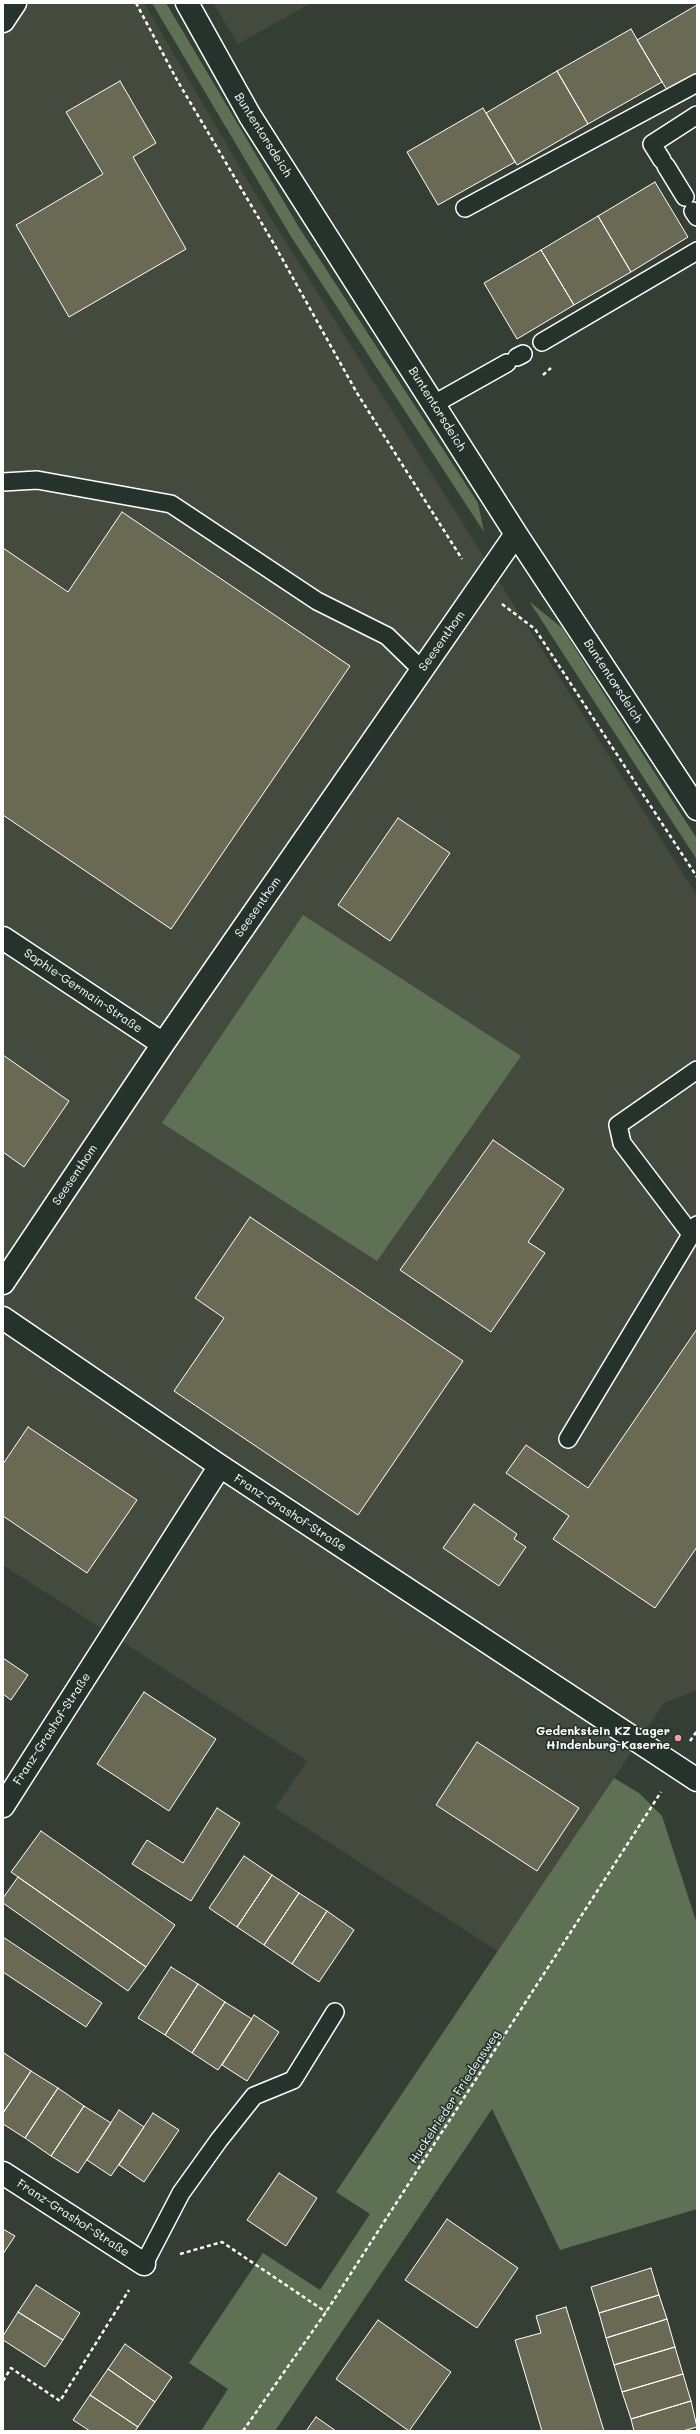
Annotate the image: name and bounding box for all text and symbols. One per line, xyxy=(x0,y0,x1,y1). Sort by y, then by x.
street label: Buntentorsdeich xyxy=(231,90,295,180)
street label: Buntentorsdeich xyxy=(405,364,469,454)
street label: Seesenthom xyxy=(416,608,468,674)
street label: Buntentorsdeich xyxy=(581,636,645,726)
street label: Seesenthom xyxy=(232,874,284,940)
street label: Sophie-Germain-Straße xyxy=(21,946,145,1036)
street label: Seesenthom xyxy=(49,1142,101,1208)
street label: Franz-Grashof-Straße xyxy=(231,1471,349,1555)
street label: Franz-Grashof-Straße xyxy=(10,1670,94,1788)
place label: Gedenkstein KZ Lager Hindenburg-Kaserne xyxy=(536,1724,670,1752)
marker: Gedenkstein KZ Lager Hindenburg-Kaserne xyxy=(673,1733,683,1743)
street label: Huckelrieder Friedensweg xyxy=(406,2028,504,2166)
street label: Franz-Grashof-Straße xyxy=(14,2176,132,2260)

